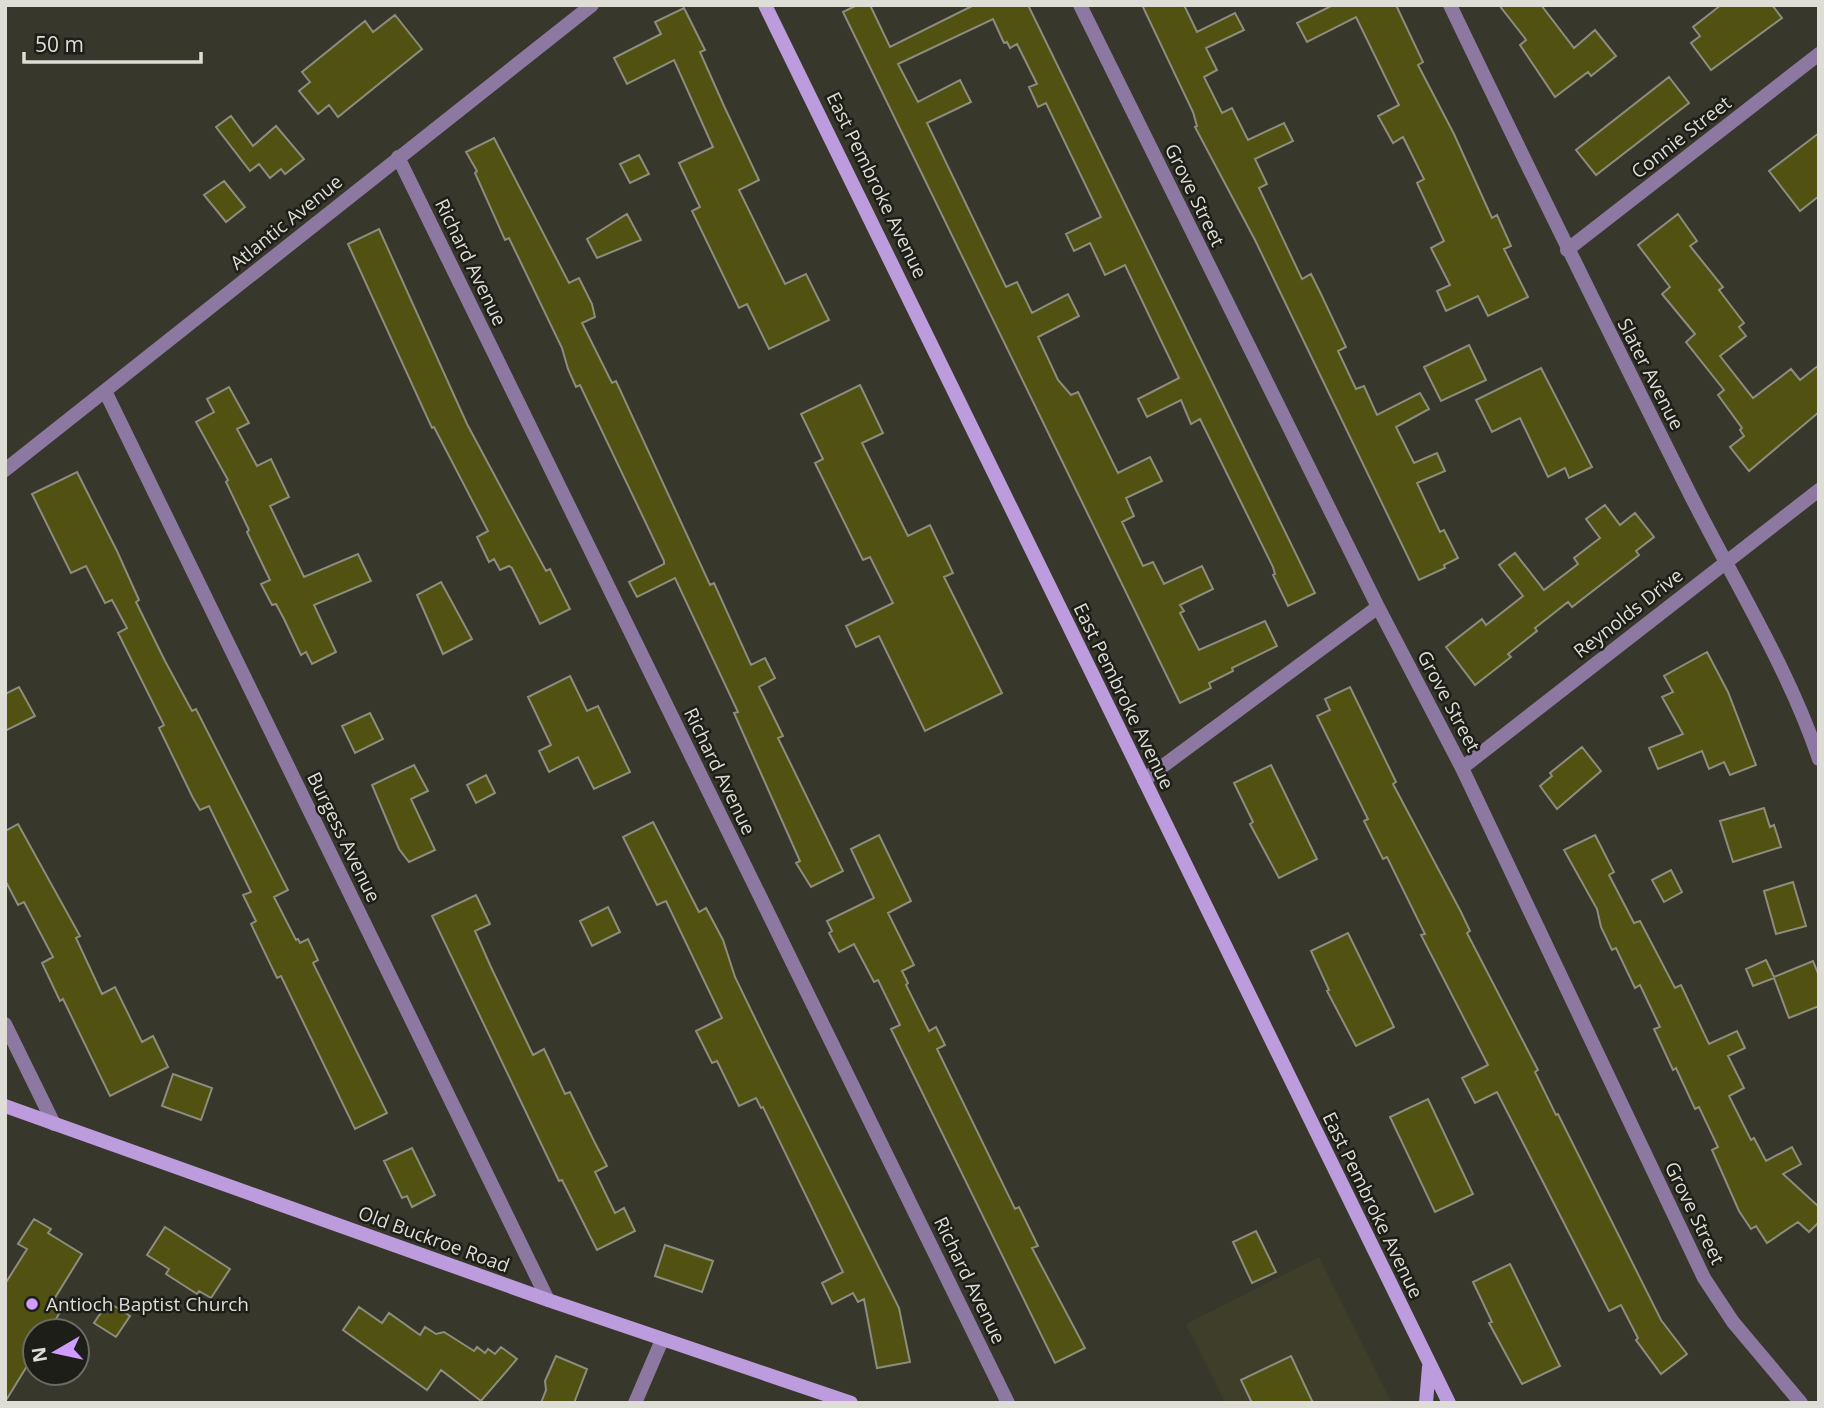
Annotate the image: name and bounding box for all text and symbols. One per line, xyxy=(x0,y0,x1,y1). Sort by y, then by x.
scale bar xyxy=(24,21,201,65)
text: 50 m xyxy=(35,30,84,58)
street label: East Pembroke Avenue xyxy=(821,88,933,282)
street label: Connie Street xyxy=(1626,90,1737,184)
street label: Grove Street xyxy=(1159,139,1231,251)
street label: Atlantic Avenue xyxy=(224,169,348,275)
street label: Richard Avenue xyxy=(429,194,513,330)
street label: Slater Avenue xyxy=(1612,314,1690,434)
street label: Reynolds Drive xyxy=(1568,562,1688,664)
street label: East Pembroke Avenue xyxy=(1068,599,1180,793)
street label: Grove Street xyxy=(1411,646,1487,756)
street label: Richard Avenue xyxy=(678,703,762,839)
street label: Burgess Avenue xyxy=(301,768,387,906)
street label: East Pembroke Avenue xyxy=(1317,1108,1429,1302)
street label: Grove Street xyxy=(1659,1157,1731,1269)
street label: Old Buckroe Road xyxy=(355,1200,513,1278)
street label: Richard Avenue xyxy=(928,1212,1012,1348)
place label: Antioch Baptist Church xyxy=(46,1291,249,1317)
marker: Antioch Baptist Church xyxy=(24,1296,40,1312)
north arrow xyxy=(21,1317,91,1387)
text: N xyxy=(25,1345,53,1364)

